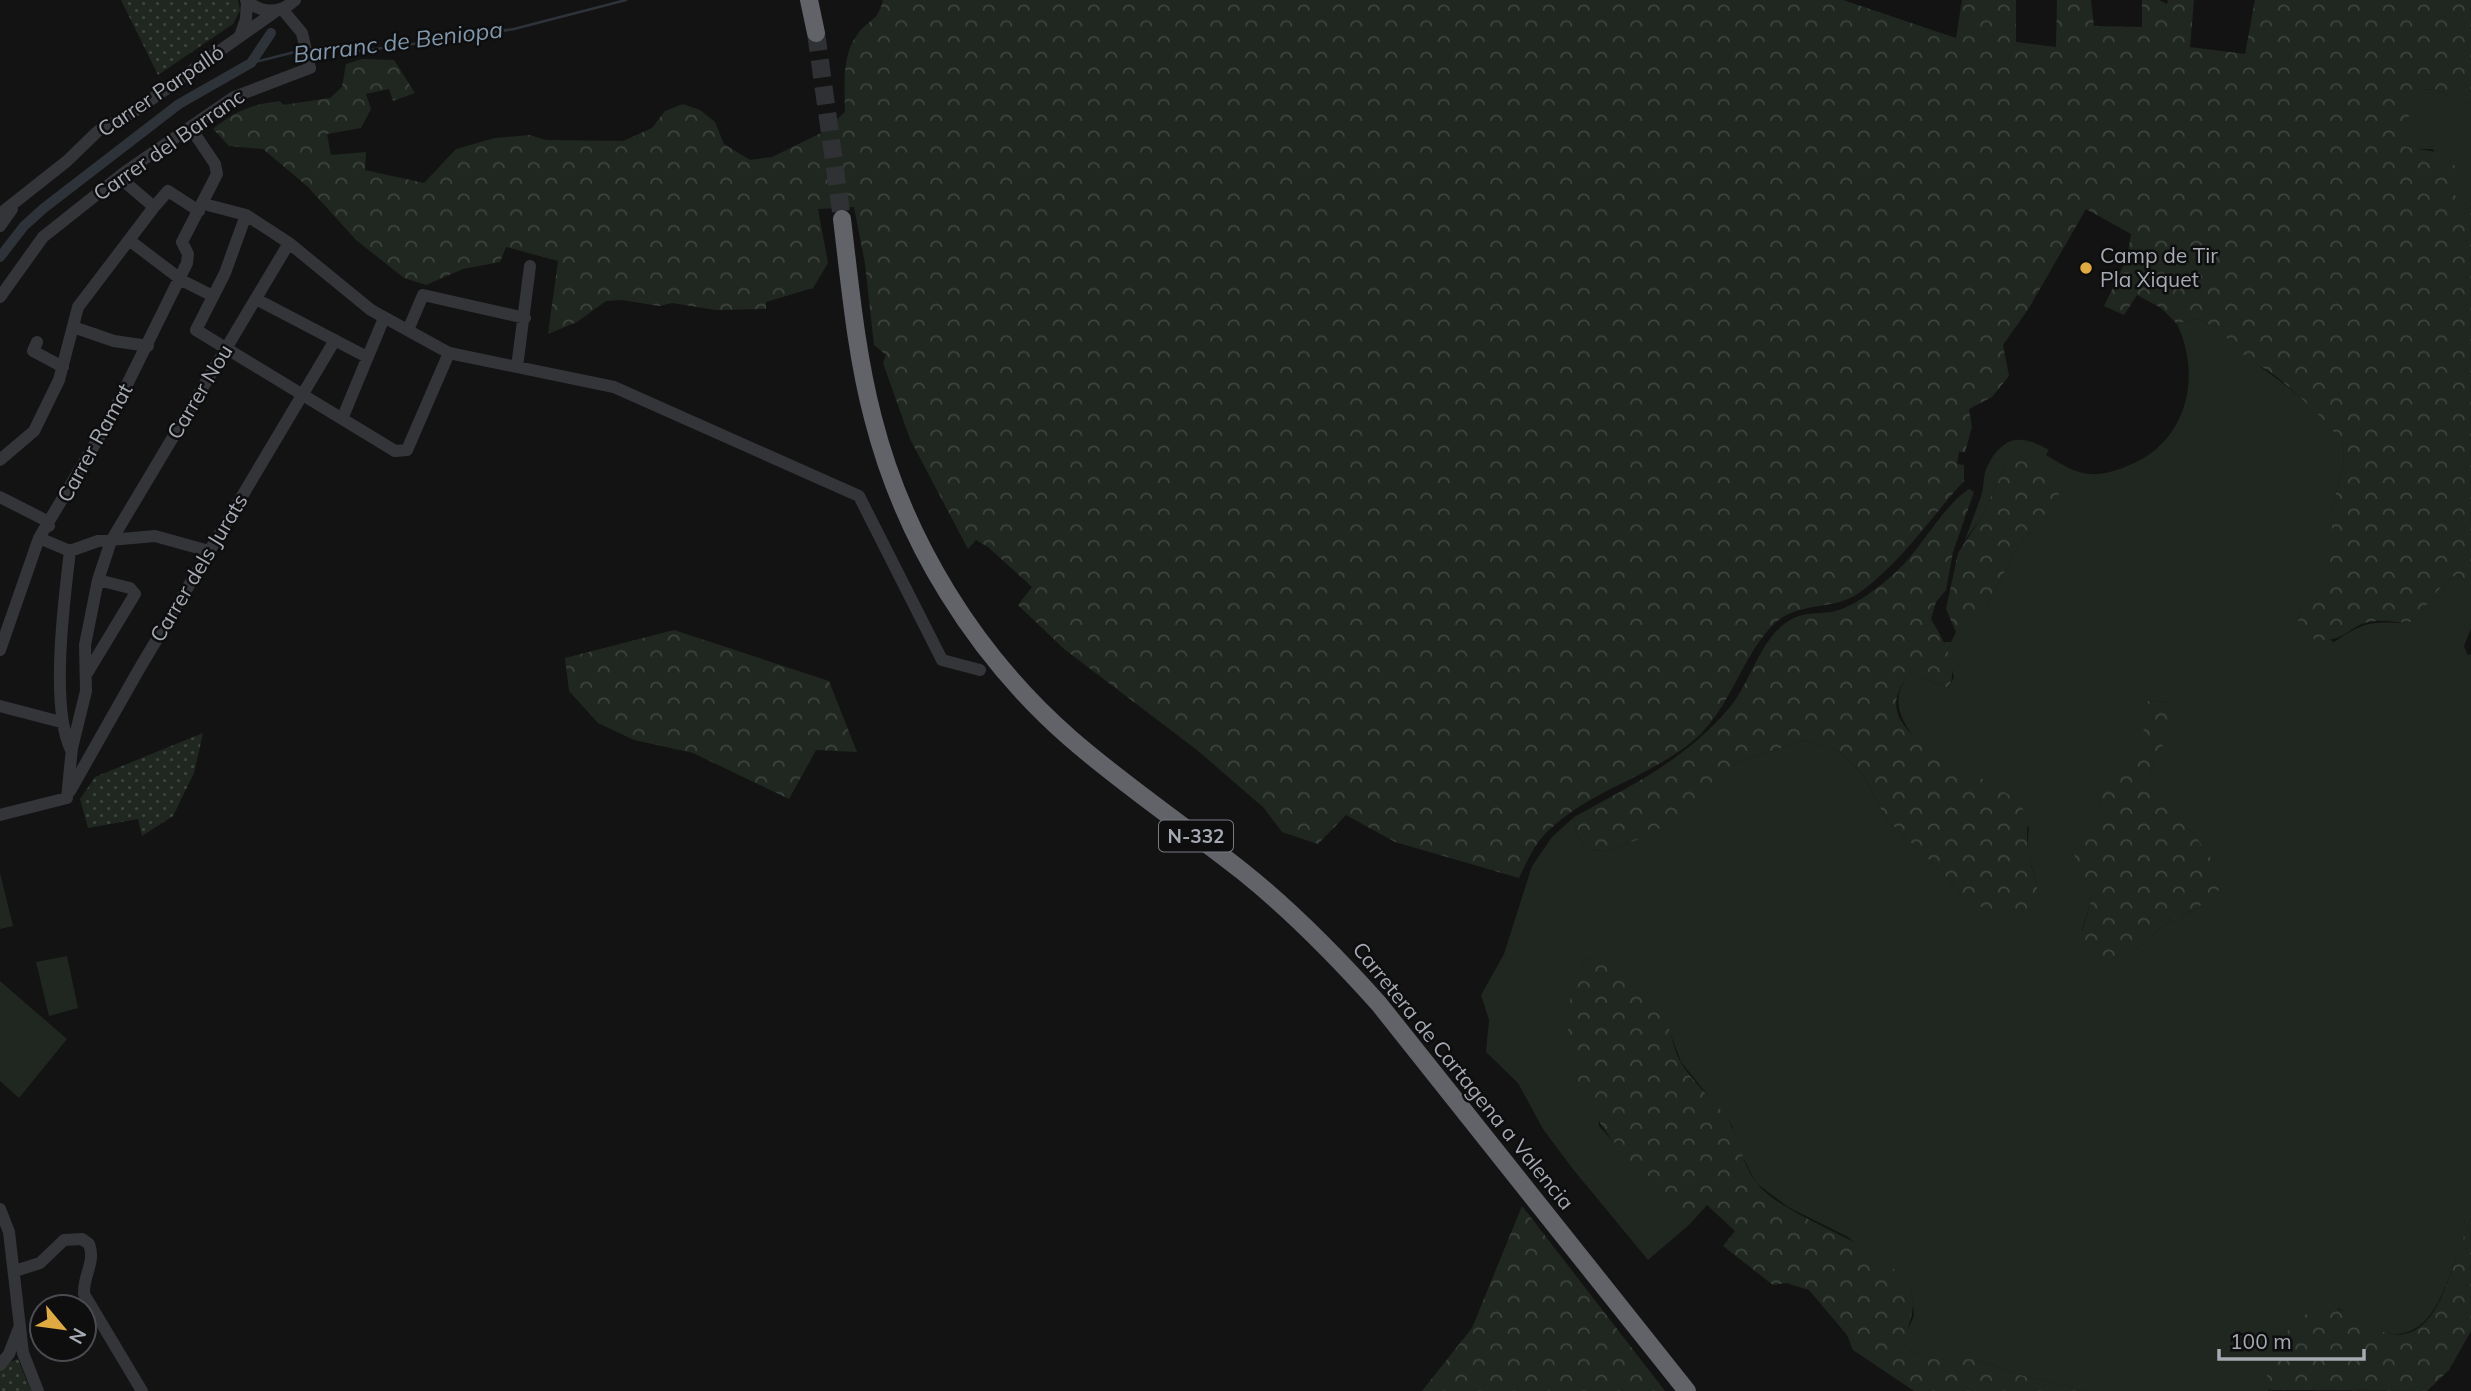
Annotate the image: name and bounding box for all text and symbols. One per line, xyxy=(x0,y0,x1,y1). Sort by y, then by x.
water label: Barranc de Beniopa xyxy=(292,14,505,69)
street label: Carrer Parpalló xyxy=(92,38,229,142)
street label: Carrer del Barranc xyxy=(88,82,249,206)
place label: Camp de Tir Pla Xiquet xyxy=(2100,242,2218,292)
marker: Camp de Tir Pla Xiquet xyxy=(2078,260,2094,276)
street label: Carrer Nou xyxy=(161,339,238,444)
street label: Carrer Ramat xyxy=(51,379,137,506)
street label: Carrer dels Jurats xyxy=(144,489,253,646)
road number: N-332 xyxy=(1159,820,1233,852)
street label: Carretera de Cartagena a Valencia xyxy=(1348,936,1580,1215)
north arrow xyxy=(28,1293,98,1363)
scale bar xyxy=(2219,1318,2364,1362)
text: N xyxy=(64,1324,92,1348)
text: 100 m xyxy=(2230,1328,2292,1354)

